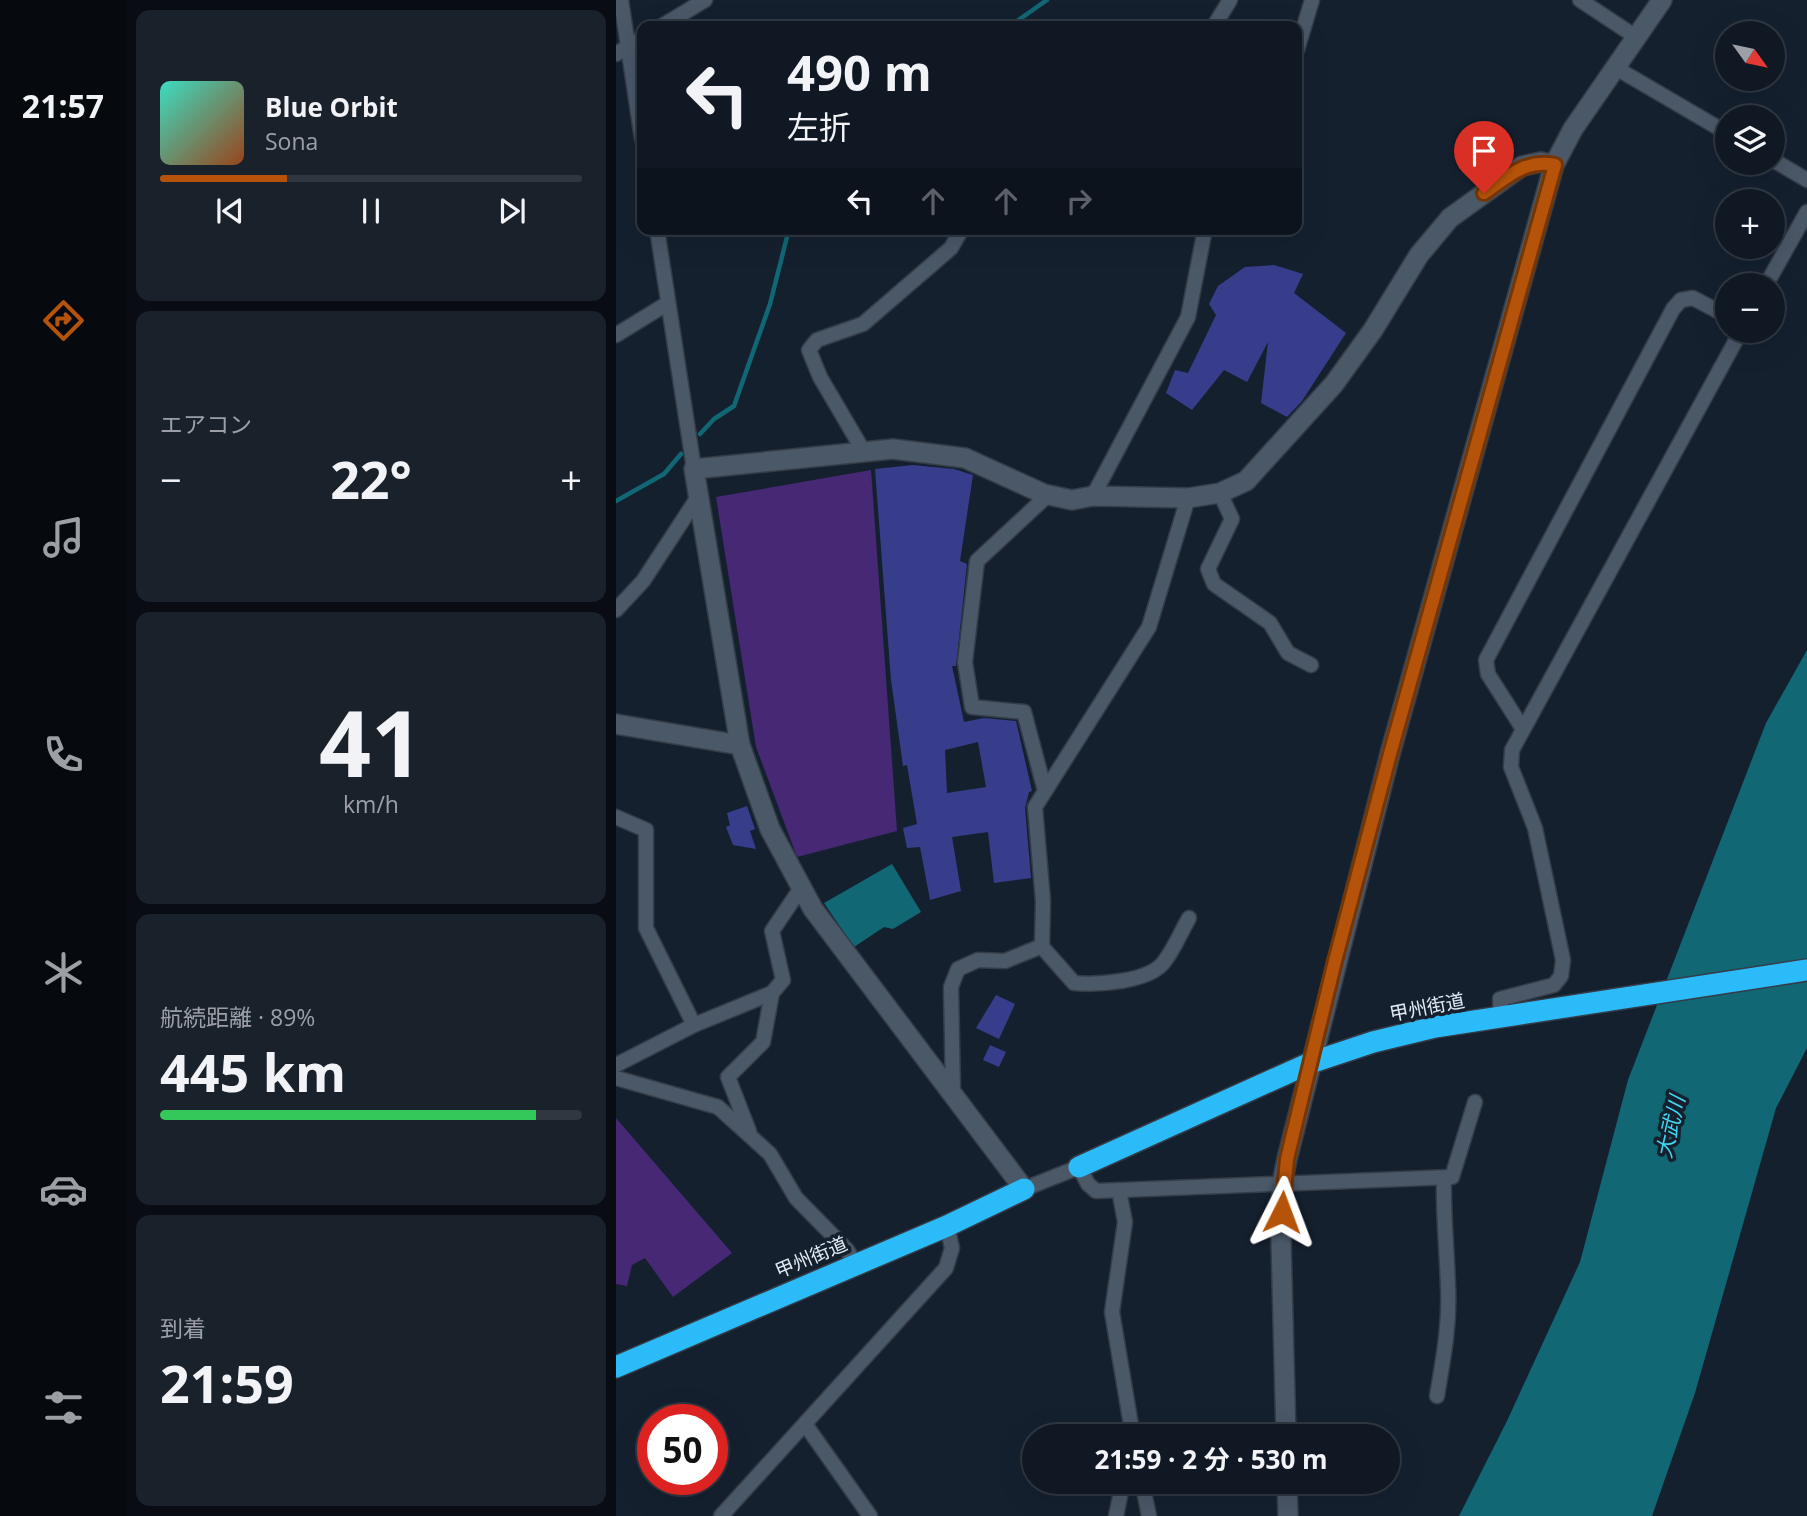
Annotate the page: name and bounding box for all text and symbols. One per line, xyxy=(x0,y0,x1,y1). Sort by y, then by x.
north arrow xyxy=(1715,21,1785,91)
map controls xyxy=(1715,21,1785,343)
text: 490 m xyxy=(787,39,932,105)
icon: left xyxy=(672,49,763,140)
text: 21:57 xyxy=(22,84,104,127)
text: Blue Orbit xyxy=(265,89,398,125)
text: 左折 xyxy=(787,105,851,148)
button: layers xyxy=(1715,105,1785,175)
pin xyxy=(1454,121,1514,193)
text: Sona xyxy=(265,125,318,157)
icon: arrive xyxy=(1465,132,1503,170)
icon: left xyxy=(841,182,879,220)
icon: ahead xyxy=(914,182,952,220)
icon: ahead xyxy=(987,182,1025,220)
icon: right xyxy=(1060,182,1098,220)
button: + xyxy=(1715,189,1785,259)
icon: previous xyxy=(211,192,249,230)
icon: pause xyxy=(352,192,390,230)
icon: next xyxy=(493,192,531,230)
button: − xyxy=(1715,273,1785,343)
icon: directions xyxy=(39,296,88,345)
text: エアコン xyxy=(160,408,252,440)
text: 22° xyxy=(330,443,412,514)
text: − xyxy=(160,453,182,505)
text: + xyxy=(560,453,582,505)
icon: music xyxy=(39,513,88,562)
text: 41 xyxy=(319,680,423,804)
icon: phone xyxy=(39,730,88,779)
text: km/h xyxy=(343,788,399,820)
icon: climate xyxy=(39,948,88,997)
street label: 甲州街道 xyxy=(1387,987,1467,1027)
text: 航続距離 · 89% xyxy=(160,1001,315,1033)
text: 445 km xyxy=(160,1036,346,1107)
water label: 大武川 xyxy=(1649,1091,1691,1161)
icon: car xyxy=(39,1165,88,1214)
position arrow xyxy=(1245,1175,1319,1249)
street label: 甲州街道 xyxy=(771,1230,851,1284)
text: 到着 xyxy=(160,1312,206,1344)
text: 21:59 xyxy=(160,1347,294,1418)
icon: filters xyxy=(39,1383,88,1432)
speed limit sign: 50 xyxy=(637,1404,728,1495)
text: 21:59 · 2 分 · 530 m xyxy=(1094,1441,1328,1477)

